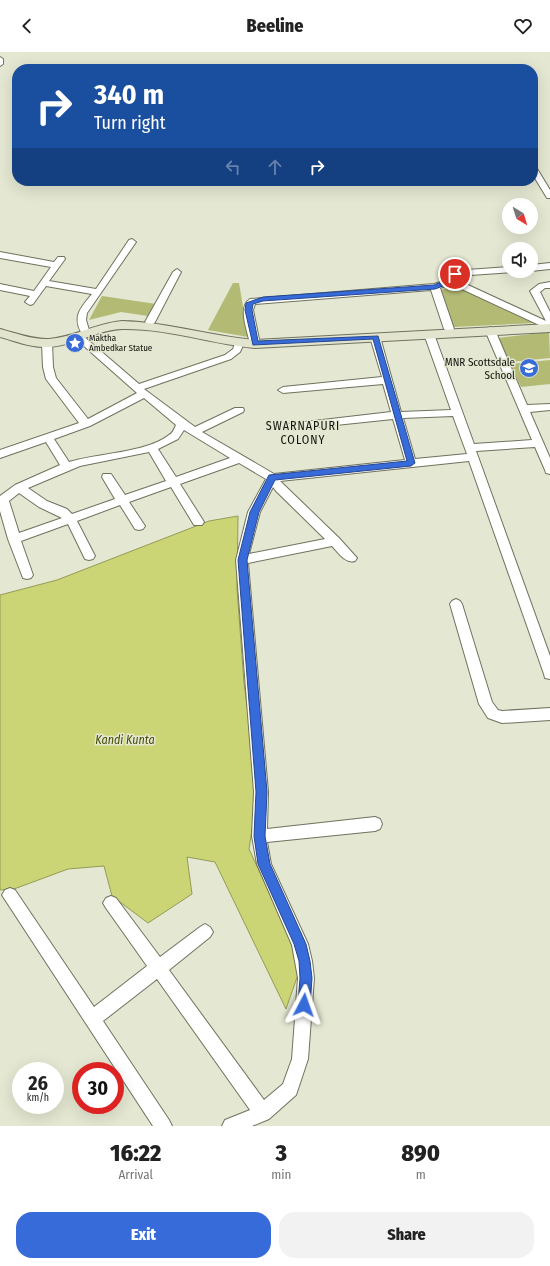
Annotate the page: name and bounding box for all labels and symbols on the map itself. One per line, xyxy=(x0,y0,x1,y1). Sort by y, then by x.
north arrow xyxy=(502,198,538,234)
pin xyxy=(438,257,472,291)
place icon: Maktha Ambedkar Statue xyxy=(64,332,86,354)
place label: Maktha Ambedkar Statue xyxy=(89,333,153,353)
place label: MNR Scottsdale School xyxy=(445,356,515,382)
school or university icon: MNR Scottsdale School xyxy=(518,357,540,379)
district label: SWARNAPURI COLONY xyxy=(266,419,340,447)
water label: Kandi Kunta xyxy=(95,733,155,747)
position arrow xyxy=(283,984,325,1026)
speed limit sign: 30 xyxy=(72,1062,124,1114)

